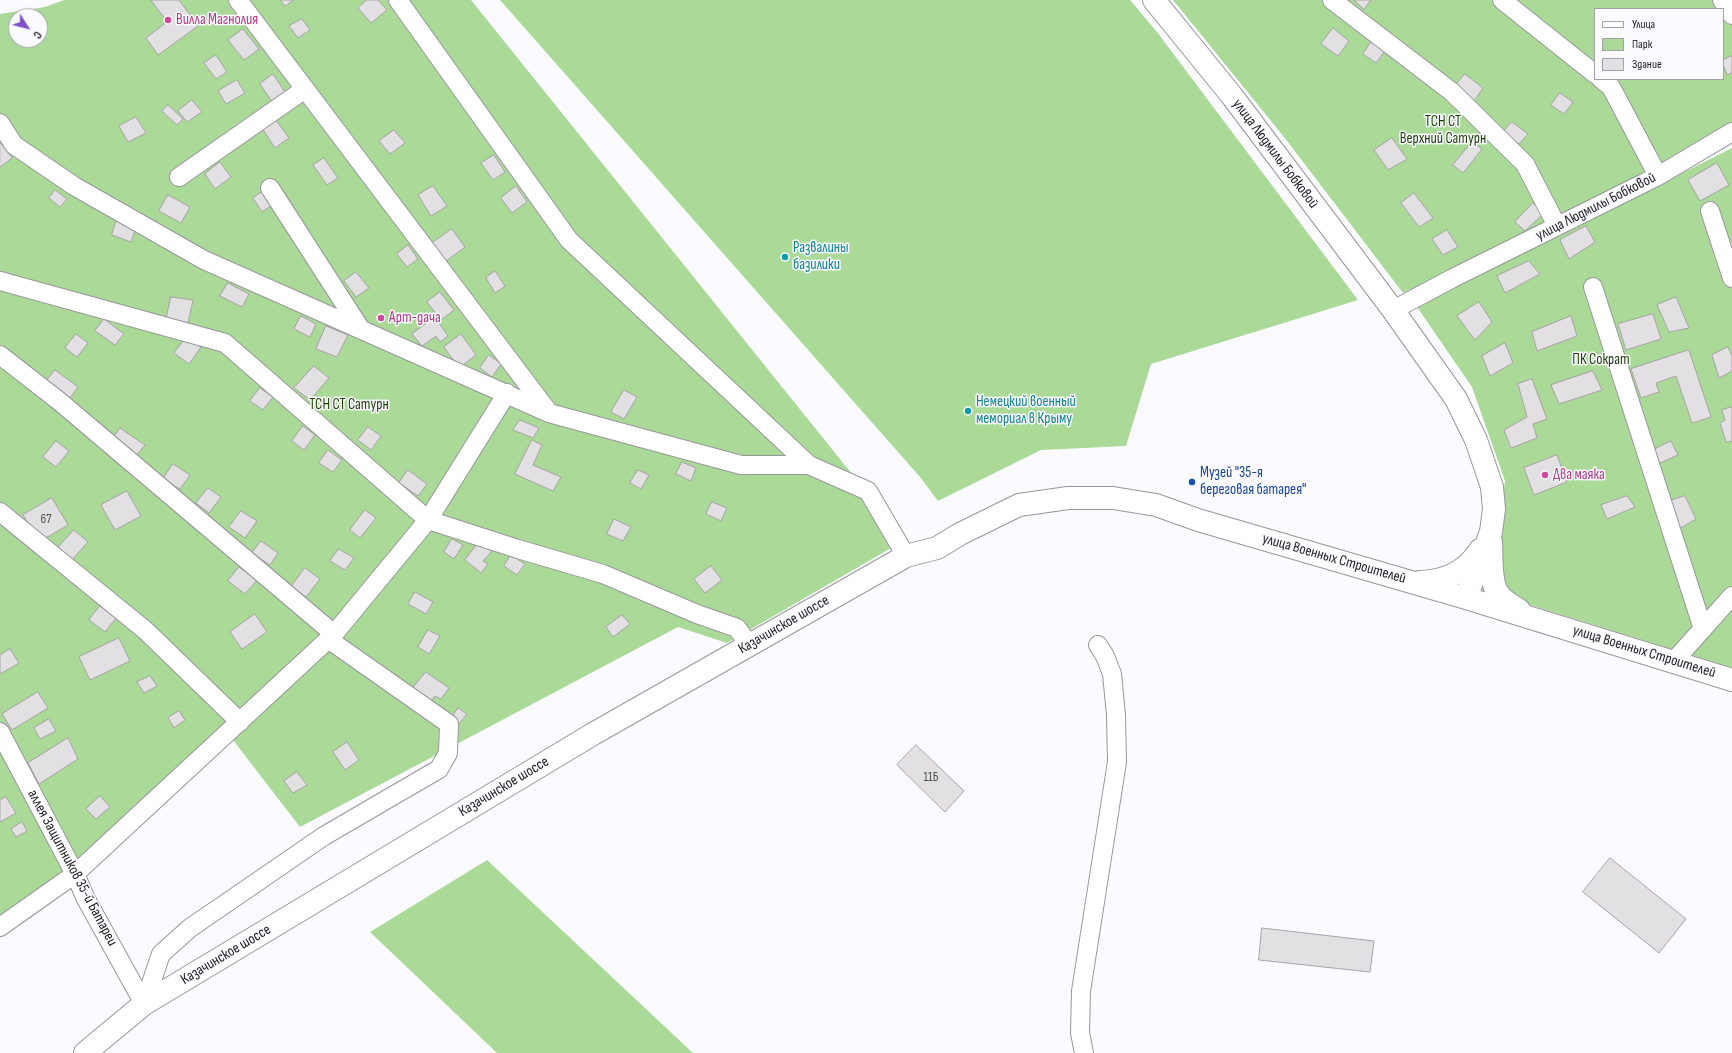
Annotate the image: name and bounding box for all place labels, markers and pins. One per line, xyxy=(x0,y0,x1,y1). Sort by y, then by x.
place label: Вилла Магнолия xyxy=(176,11,258,29)
marker: Вилла Магнолия xyxy=(163,15,173,25)
place label: Развалины базилики xyxy=(793,239,849,274)
marker: Развалины базилики xyxy=(780,252,790,262)
place label: Арт-дача xyxy=(389,309,441,327)
marker: Арт-дача xyxy=(376,313,386,323)
place label: Немецкий военный мемориал в Крыму xyxy=(976,393,1076,428)
marker: Немецкий военный мемориал в Крыму xyxy=(963,406,973,416)
place label: Музей "35-я береговая батарея" xyxy=(1200,464,1306,499)
place label: Два маяка xyxy=(1553,466,1605,484)
marker: Два маяка xyxy=(1540,470,1550,480)
marker: Музей "35-я береговая батарея" xyxy=(1187,477,1197,487)

